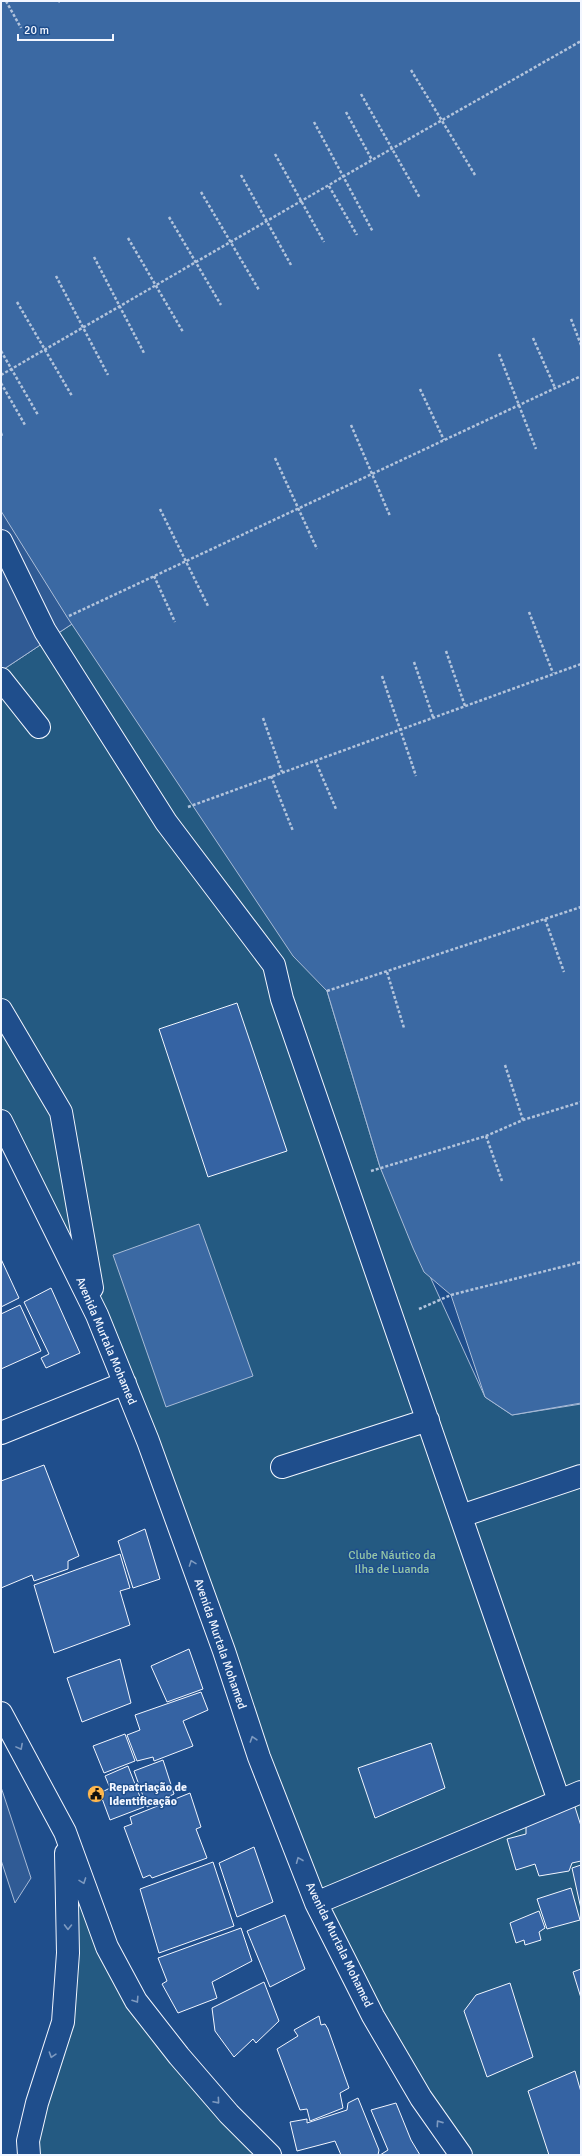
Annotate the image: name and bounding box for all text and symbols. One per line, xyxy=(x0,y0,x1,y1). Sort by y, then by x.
scale bar xyxy=(18,16,113,42)
text: 20 m xyxy=(24,23,49,38)
street label: Avenida Murtala Mohamed xyxy=(72,1275,140,1407)
park label: Clube Náutico da Ilha de Luanda xyxy=(348,1548,436,1577)
one-way arrow xyxy=(189,1560,197,1567)
street label: Avenida Murtala Mohamed xyxy=(191,1577,249,1711)
one-way arrow xyxy=(249,1736,258,1743)
one-way arrow xyxy=(15,1743,22,1750)
place label: Repatriação de Identificação xyxy=(109,1780,187,1809)
public building icon: Repatriação de Identificação xyxy=(86,1784,106,1804)
one-way arrow xyxy=(296,1857,304,1864)
one-way arrow xyxy=(78,1878,87,1885)
street label: Avenida Murtala Mohamed xyxy=(302,1880,376,2010)
one-way arrow xyxy=(64,1924,72,1930)
one-way arrow xyxy=(131,1995,138,2002)
one-way arrow xyxy=(48,2051,57,2058)
one-way arrow xyxy=(213,2096,220,2104)
one-way arrow xyxy=(436,2120,444,2127)

